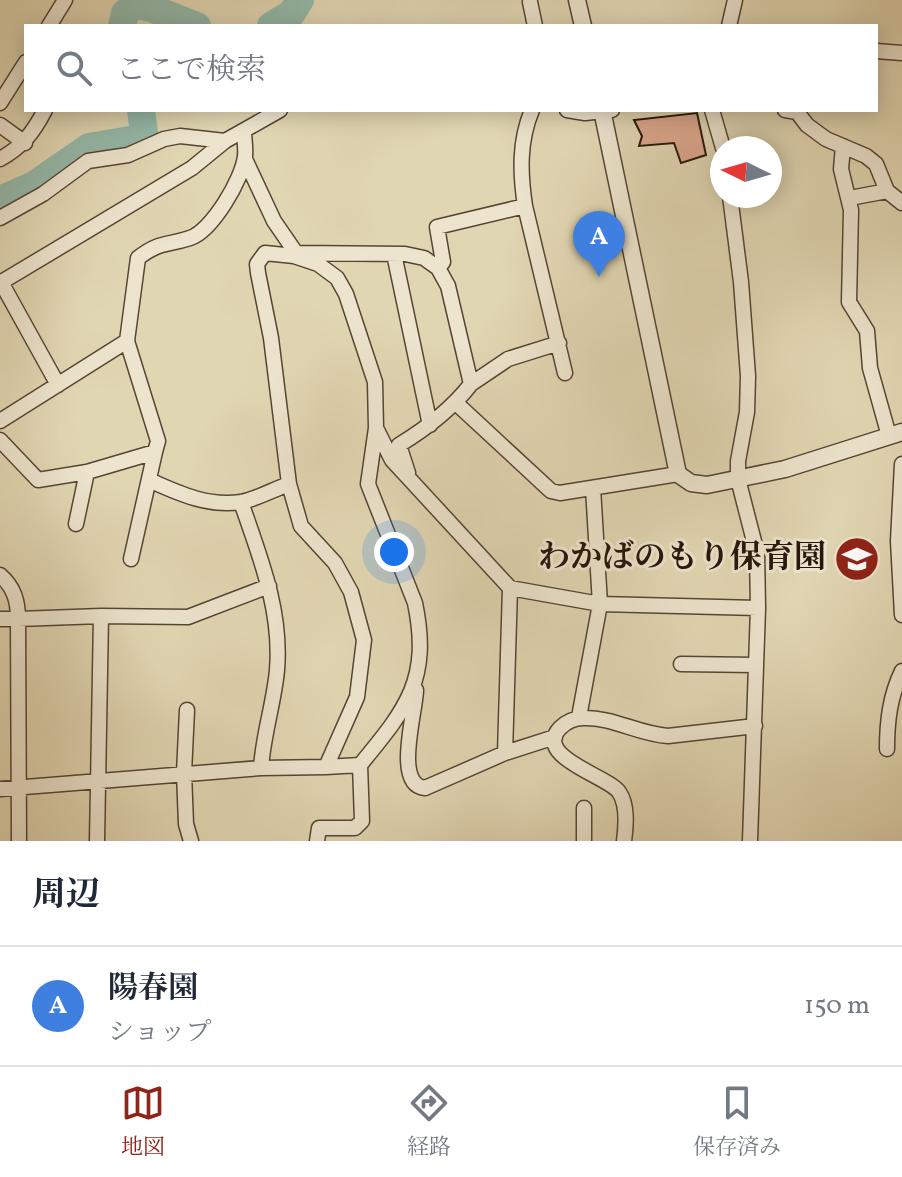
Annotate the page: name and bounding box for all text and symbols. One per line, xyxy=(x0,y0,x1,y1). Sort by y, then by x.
search box xyxy=(24,24,878,112)
icon: search xyxy=(52,46,96,90)
text: ここで検索 xyxy=(116,50,266,92)
north arrow xyxy=(710,136,782,208)
pin: A xyxy=(573,211,625,277)
your location xyxy=(374,532,414,572)
school or university icon: わかばのもり保育園 xyxy=(833,535,881,583)
place label: わかばのもり保育園 xyxy=(538,537,826,581)
text: 周辺 xyxy=(32,873,100,920)
text: 陽春園 xyxy=(108,968,198,1010)
text: A xyxy=(49,988,67,1024)
text: 150 m xyxy=(804,988,870,1024)
text: ショップ xyxy=(108,1015,211,1051)
tab: 地図 xyxy=(121,1081,165,1164)
tab: 経路 xyxy=(407,1081,451,1164)
tab: 保存済み xyxy=(693,1081,781,1164)

